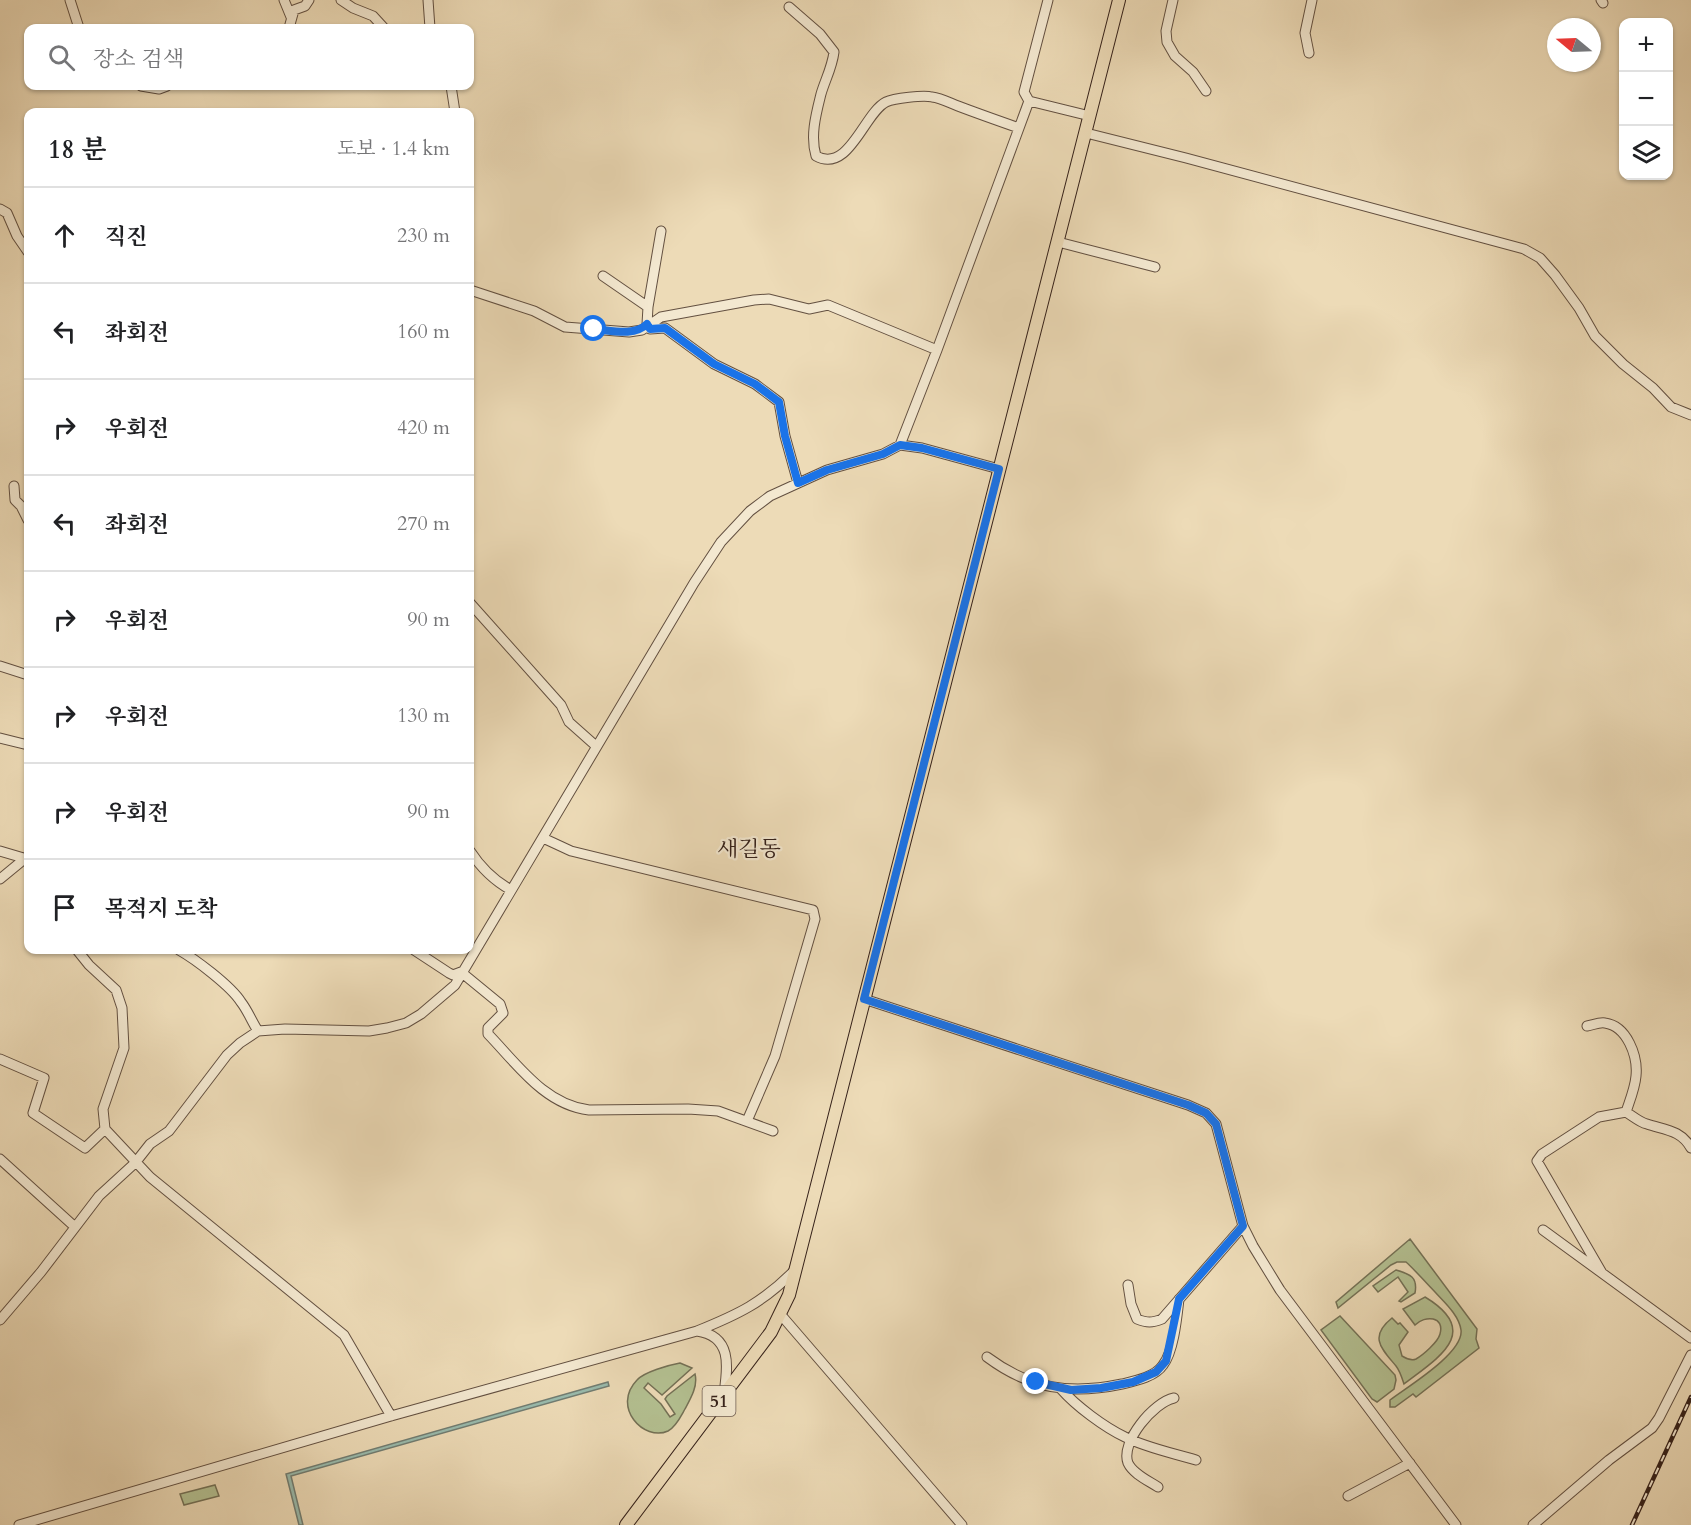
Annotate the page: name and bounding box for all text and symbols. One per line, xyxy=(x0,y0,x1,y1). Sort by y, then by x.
north arrow xyxy=(1547,18,1601,72)
map controls xyxy=(1619,18,1673,180)
button: + xyxy=(1619,18,1673,72)
search box xyxy=(24,24,474,90)
icon: search xyxy=(45,41,78,74)
text: 장소 검색 xyxy=(93,44,184,74)
button: − xyxy=(1619,72,1673,126)
button: layers xyxy=(1619,126,1673,180)
text: 18 분 xyxy=(48,132,107,167)
text: 도보 · 1.4 km xyxy=(337,135,450,162)
icon: ahead xyxy=(48,219,81,252)
text: 직진 xyxy=(105,222,148,252)
text: 230 m xyxy=(397,222,450,249)
icon: left xyxy=(48,315,81,348)
route start xyxy=(580,315,606,341)
text: 좌회전 xyxy=(105,318,169,348)
text: 160 m xyxy=(397,318,450,345)
icon: right xyxy=(48,411,81,444)
text: 우회전 xyxy=(105,414,169,444)
text: 420 m xyxy=(397,414,450,441)
icon: left xyxy=(48,507,81,540)
text: 좌회전 xyxy=(105,510,169,540)
text: 270 m xyxy=(397,510,450,537)
icon: right xyxy=(48,603,81,636)
text: 우회전 xyxy=(105,606,169,636)
text: 90 m xyxy=(407,606,450,633)
icon: right xyxy=(48,699,81,732)
text: 우회전 xyxy=(105,702,169,732)
text: 130 m xyxy=(397,702,450,729)
icon: right xyxy=(48,795,81,828)
text: 우회전 xyxy=(105,798,169,828)
text: 90 m xyxy=(407,798,450,825)
district label: 새길동 xyxy=(717,834,781,864)
icon: arrive xyxy=(48,891,81,924)
text: 목적지 도착 xyxy=(105,894,217,924)
route end xyxy=(1022,1368,1048,1394)
road number: 51 xyxy=(702,1386,736,1416)

